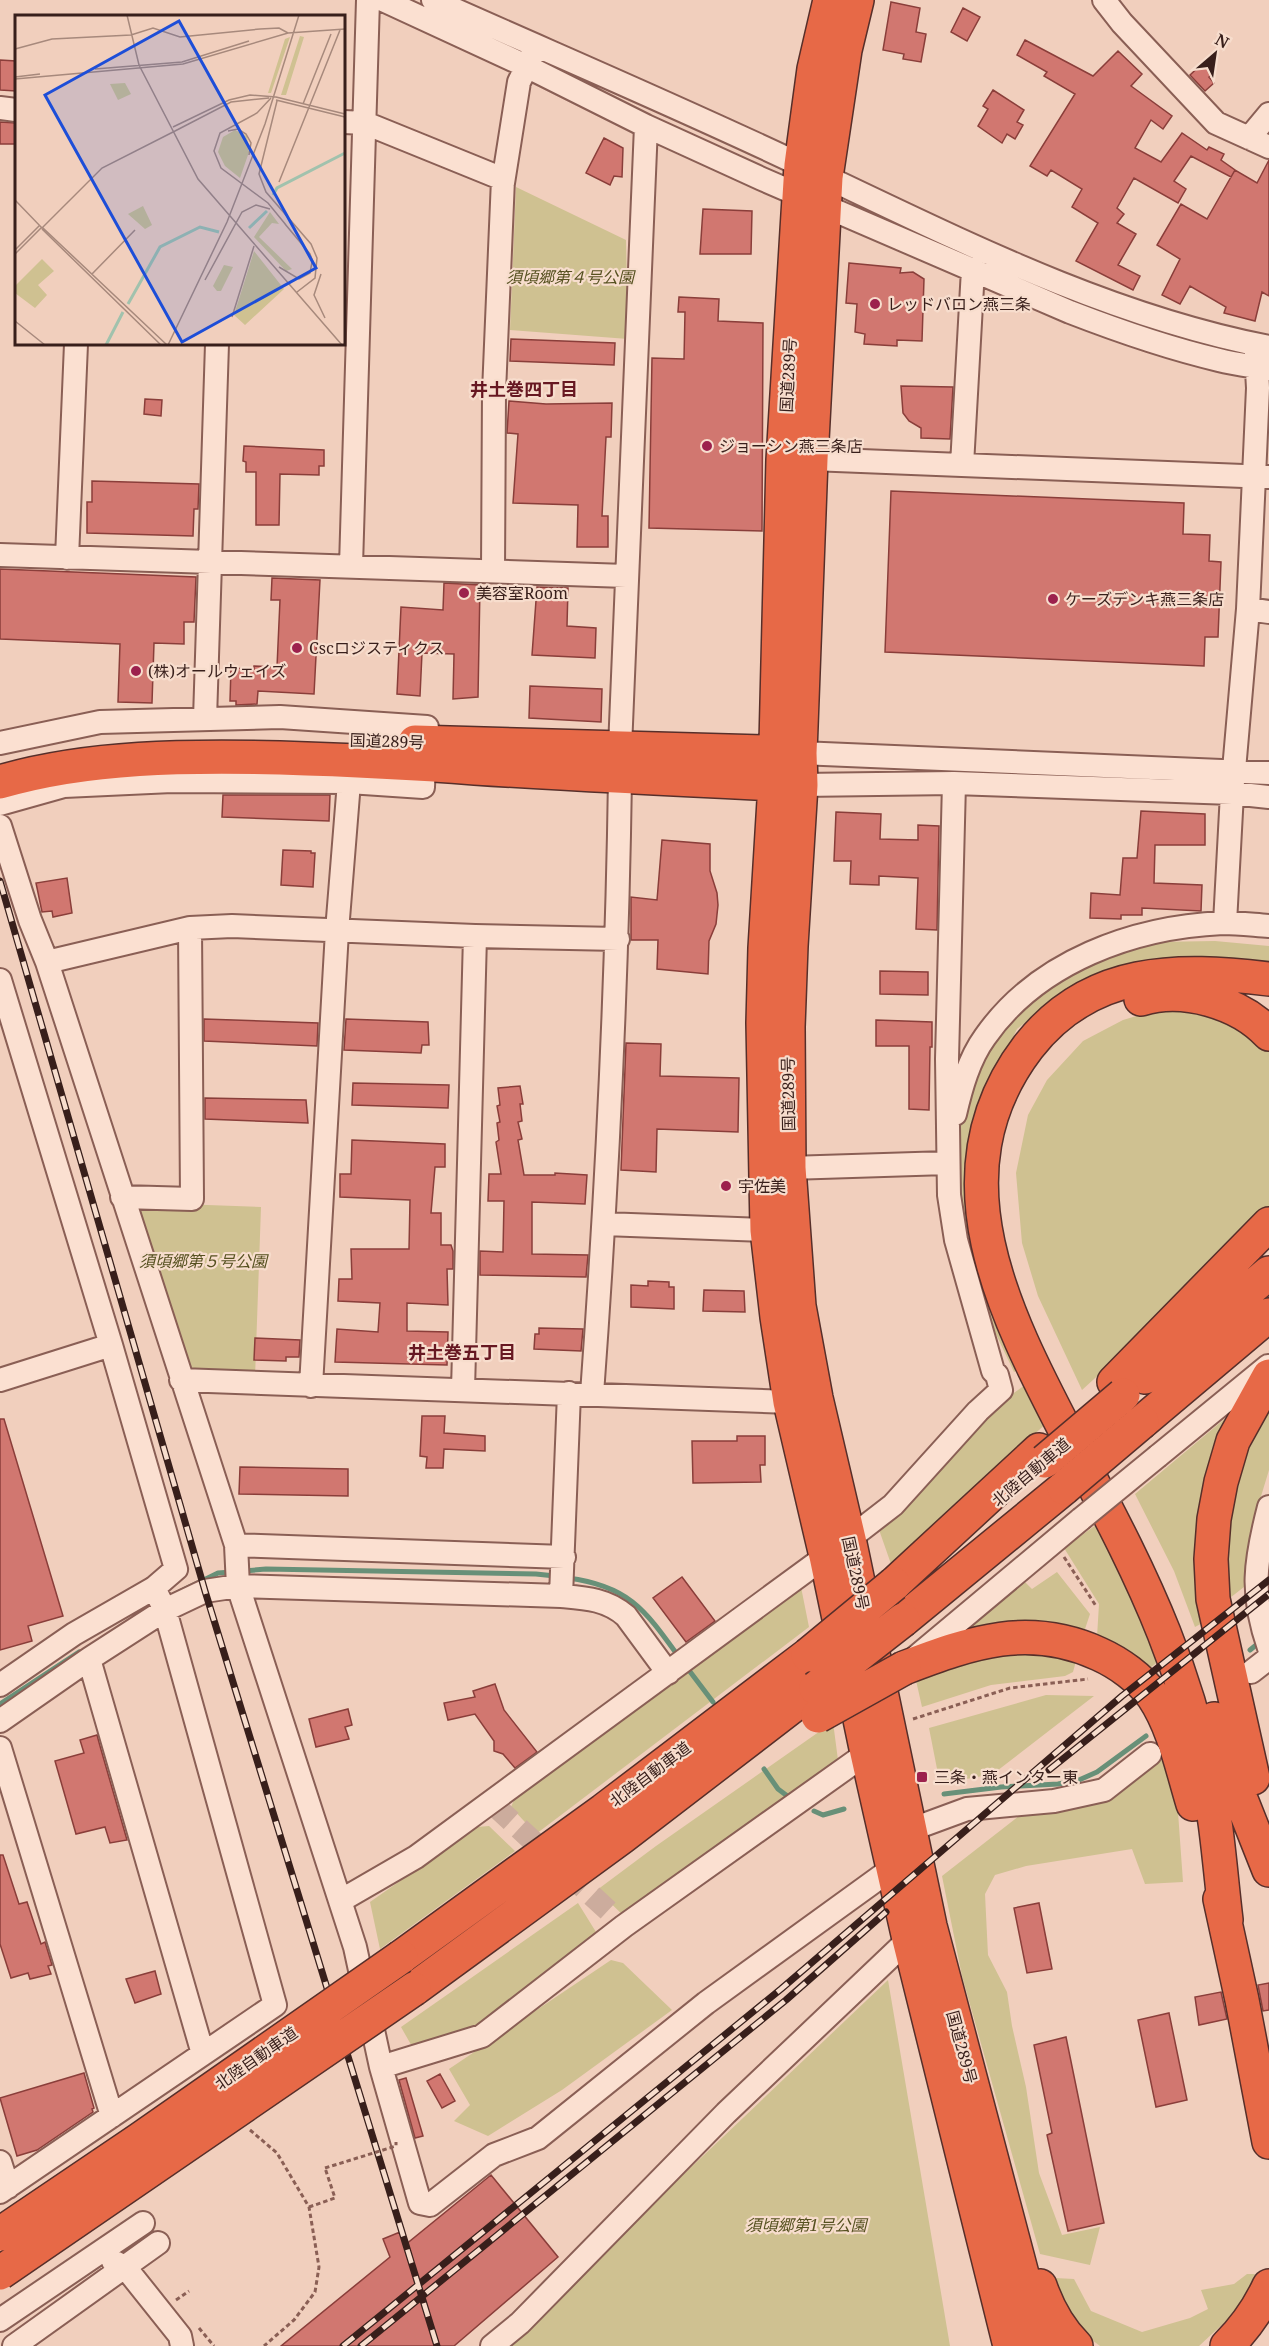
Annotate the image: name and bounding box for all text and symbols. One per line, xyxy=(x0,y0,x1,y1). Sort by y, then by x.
inset map xyxy=(15,15,345,345)
north arrow xyxy=(1185,24,1245,84)
text: N xyxy=(1211,28,1233,54)
park label: 須頃郷第４号公園 xyxy=(506,266,636,288)
place label: レッドバロン燕三条 xyxy=(887,293,1031,315)
marker: レッドバロン燕三条 xyxy=(868,297,882,311)
street label: 国道289号 xyxy=(775,337,801,413)
district label: 井土巻四丁目 xyxy=(470,377,578,401)
place label: ジョーシン燕三条店 xyxy=(719,435,863,457)
marker: ジョーシン燕三条店 xyxy=(700,439,714,453)
place label: 美容室Room xyxy=(476,582,568,604)
marker: 美容室Room xyxy=(457,586,471,600)
place label: ケーズデンキ燕三条店 xyxy=(1065,588,1224,610)
marker: ケーズデンキ燕三条店 xyxy=(1046,592,1060,606)
place label: Cscロジスティクス xyxy=(309,637,444,659)
marker: Cscロジスティクス xyxy=(290,641,304,655)
place label: (株)オールウェイズ xyxy=(148,660,287,682)
marker: (株)オールウェイズ xyxy=(129,664,143,678)
street label: 国道289号 xyxy=(349,729,425,753)
street label: 国道289号 xyxy=(776,1056,800,1132)
place label: 宇佐美 xyxy=(738,1175,786,1197)
marker: 宇佐美 xyxy=(719,1179,733,1193)
park label: 須頃郷第５号公園 xyxy=(139,1250,269,1272)
district label: 井土巻五丁目 xyxy=(408,1340,516,1364)
street label: 北陸自動車道 xyxy=(987,1433,1075,1511)
street label: 国道289号 xyxy=(837,1534,875,1612)
street label: 北陸自動車道 xyxy=(605,1736,695,1812)
place label: 三条・燕インター東 xyxy=(934,1766,1078,1788)
marker: 三条・燕インター東 xyxy=(915,1770,929,1784)
street label: 国道289号 xyxy=(942,2008,982,2086)
street label: 北陸自動車道 xyxy=(210,2021,302,2095)
park label: 須頃郷第1号公園 xyxy=(746,2214,868,2236)

